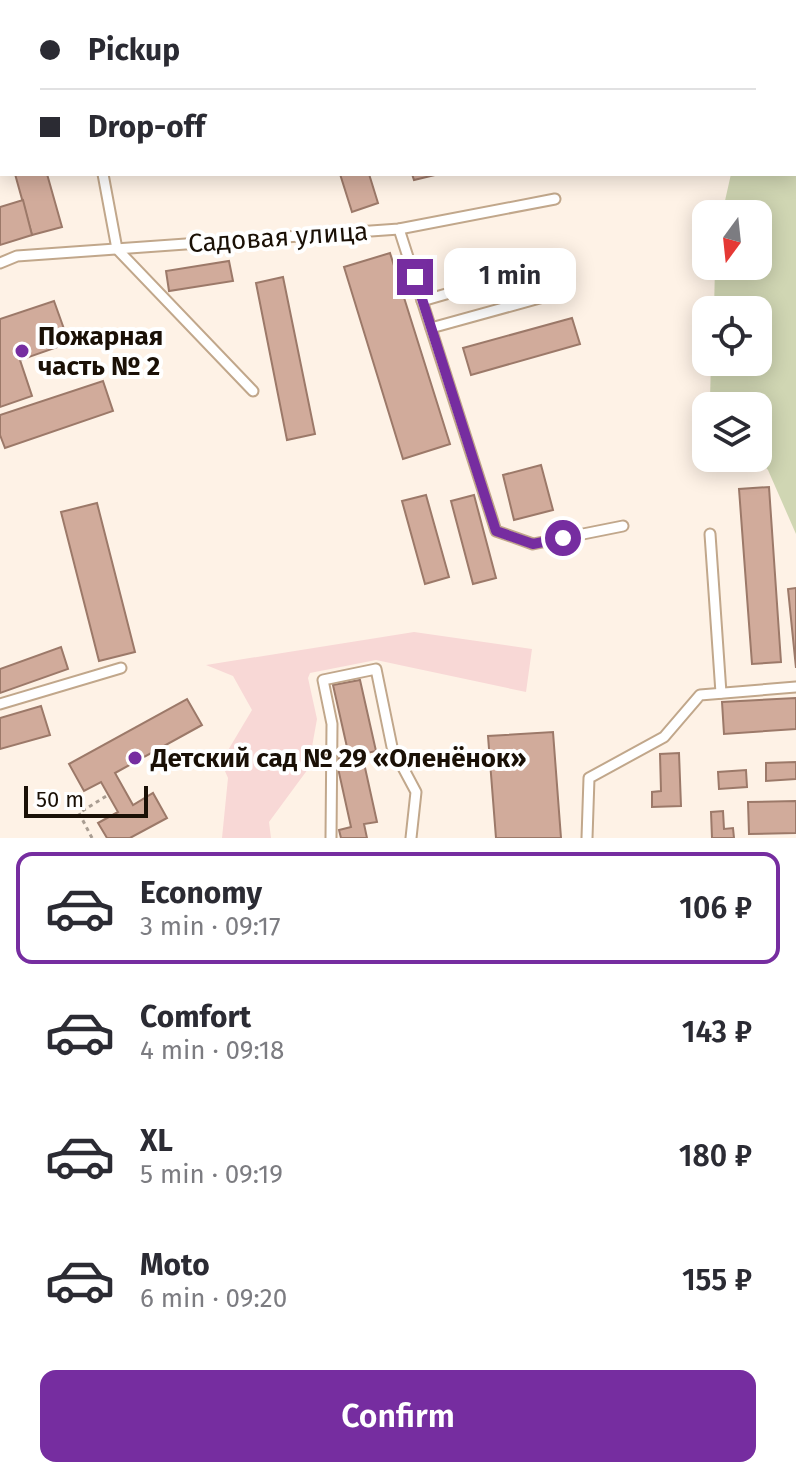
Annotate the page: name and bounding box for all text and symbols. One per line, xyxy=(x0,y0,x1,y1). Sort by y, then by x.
text: Pickup xyxy=(88,32,180,68)
text: Drop-off xyxy=(88,109,205,145)
north arrow xyxy=(692,200,772,280)
map controls xyxy=(692,200,772,472)
street label: Садовая улица xyxy=(187,216,369,259)
callout: 1 min xyxy=(443,249,575,305)
route end xyxy=(397,259,433,295)
text: 1 min xyxy=(479,260,541,291)
button: locate xyxy=(692,296,772,376)
place label: Пожарная часть № 2 xyxy=(38,321,163,382)
marker: Пожарная часть № 2 xyxy=(13,342,31,360)
button: layers xyxy=(692,392,772,472)
route start xyxy=(545,520,581,556)
place label: Детский сад № 29 «Оленёнок» xyxy=(150,743,527,774)
marker: Детский сад № 29 «Оленёнок» xyxy=(126,749,144,767)
scale bar xyxy=(24,782,148,818)
text: 50 m xyxy=(36,786,84,813)
icon: car xyxy=(44,872,116,944)
text: Economy xyxy=(140,875,262,911)
text: 106 ₽ xyxy=(679,890,752,926)
text: 3 min · 09:17 xyxy=(140,911,281,942)
icon: car xyxy=(44,996,116,1068)
text: Comfort xyxy=(140,999,251,1035)
text: 143 ₽ xyxy=(682,1014,752,1050)
text: 4 min · 09:18 xyxy=(140,1035,284,1066)
icon: car xyxy=(44,1120,116,1192)
text: XL xyxy=(140,1123,173,1159)
text: 180 ₽ xyxy=(679,1138,752,1174)
text: 5 min · 09:19 xyxy=(140,1159,283,1190)
icon: car xyxy=(44,1244,116,1316)
text: Moto xyxy=(140,1247,210,1283)
text: 155 ₽ xyxy=(682,1262,752,1298)
text: 6 min · 09:20 xyxy=(140,1283,287,1314)
button: Confirm xyxy=(40,1370,756,1462)

